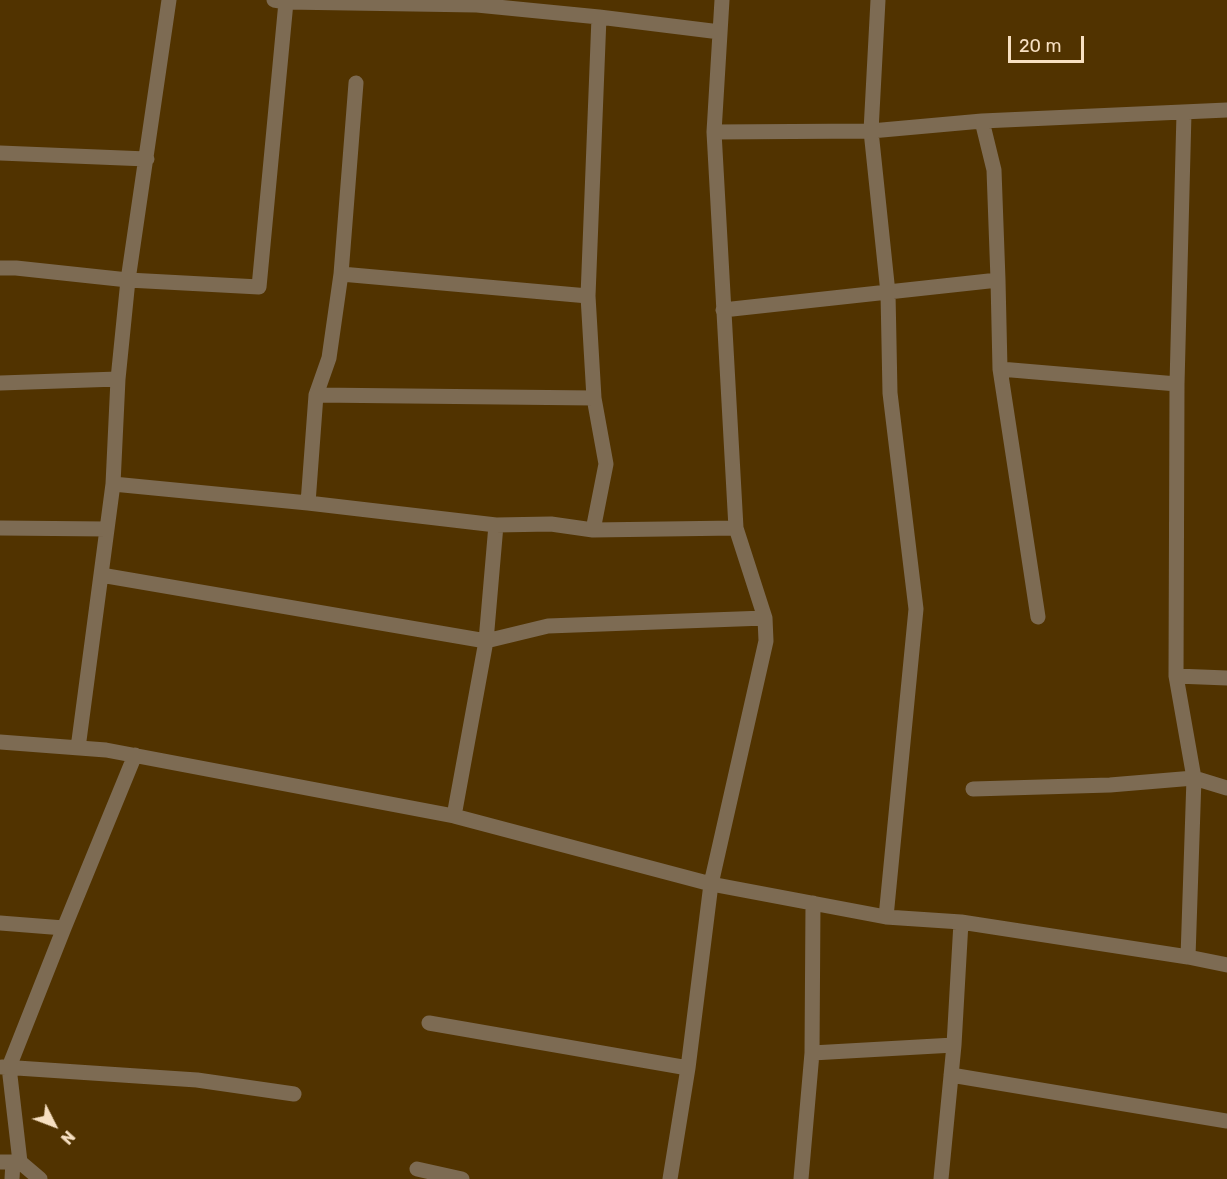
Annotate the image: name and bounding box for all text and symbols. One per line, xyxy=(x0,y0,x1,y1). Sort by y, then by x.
scale bar xyxy=(1011,24,1088,62)
text: 20 m xyxy=(1019,35,1061,57)
north arrow xyxy=(24,1095,84,1155)
text: N xyxy=(57,1127,79,1148)

